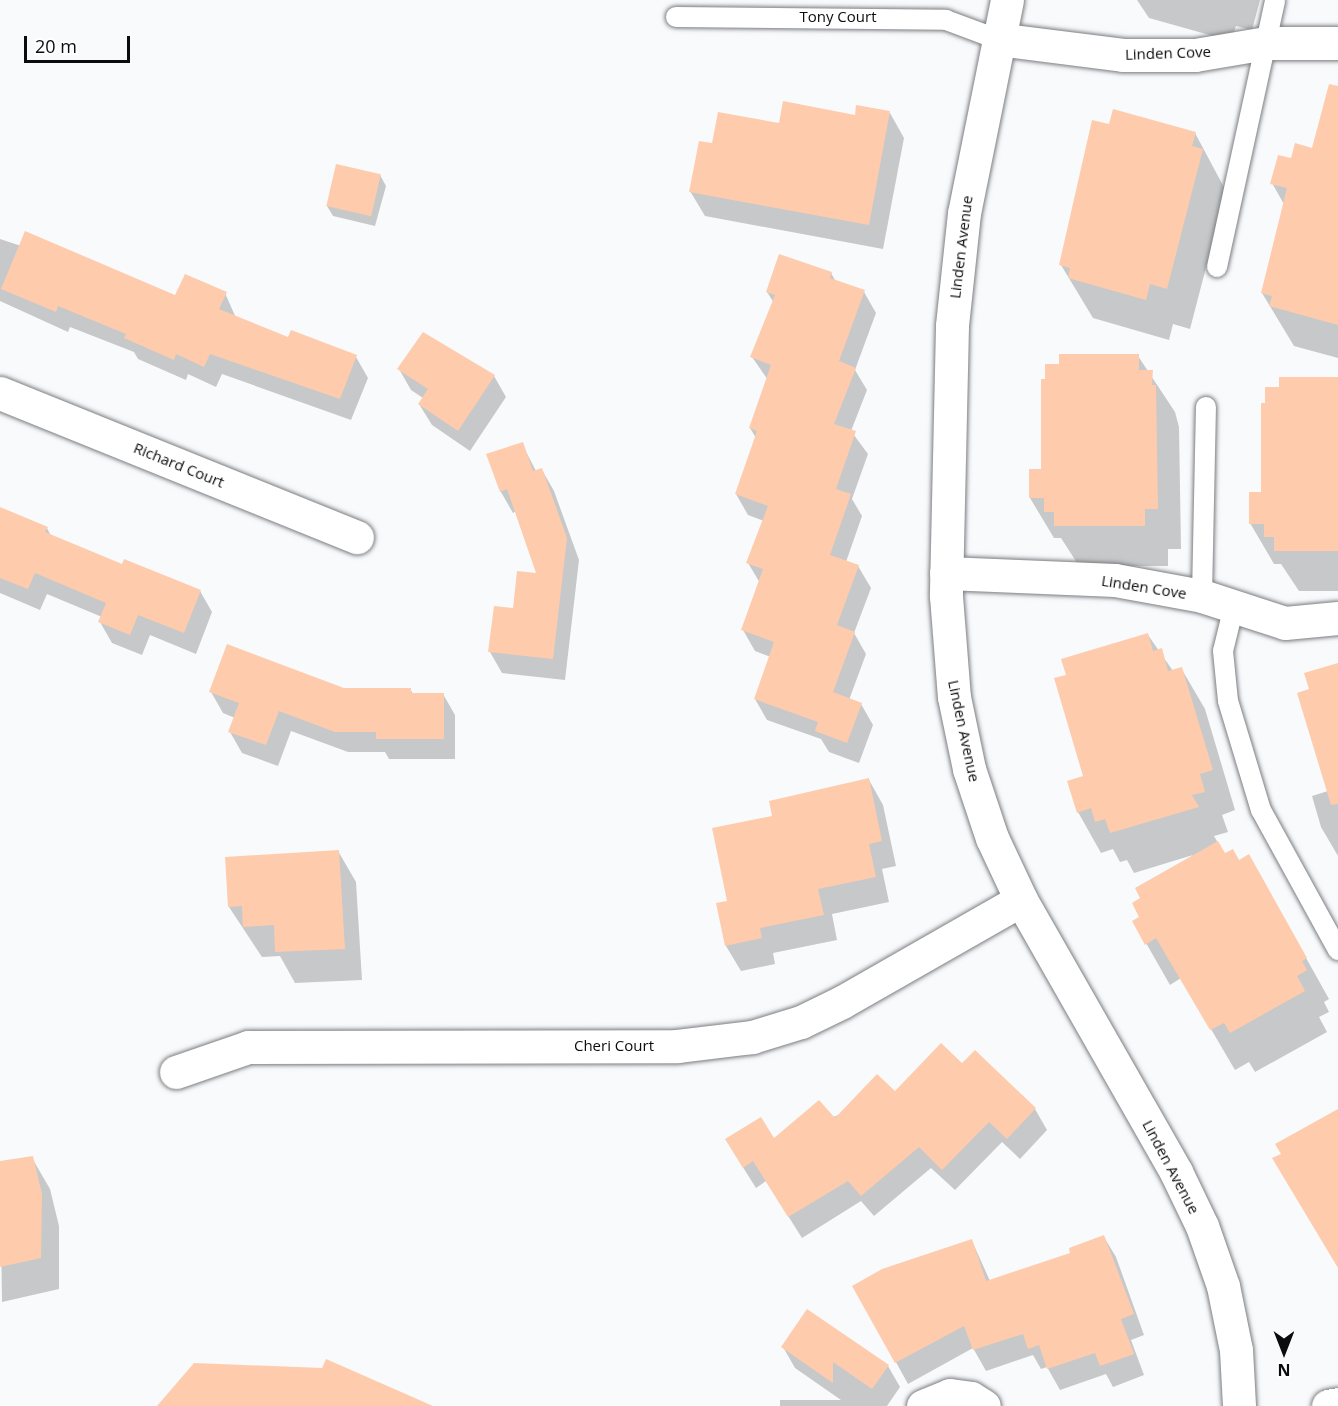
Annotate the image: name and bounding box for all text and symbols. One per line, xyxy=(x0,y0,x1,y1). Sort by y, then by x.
street label: Tony Court xyxy=(799,8,877,26)
scale bar xyxy=(27,24,134,62)
text: 20 m xyxy=(35,34,77,58)
street label: Linden Cove xyxy=(1125,43,1211,63)
street label: Linden Avenue xyxy=(946,194,976,300)
street label: Richard Court xyxy=(131,439,227,491)
street label: Linden Cove xyxy=(1100,571,1188,603)
street label: Linden Avenue xyxy=(944,678,984,784)
street label: Cheri Court xyxy=(574,1037,654,1055)
street label: Linden Avenue xyxy=(1139,1117,1203,1217)
north arrow xyxy=(1254,1322,1314,1382)
text: N xyxy=(1278,1359,1291,1381)

